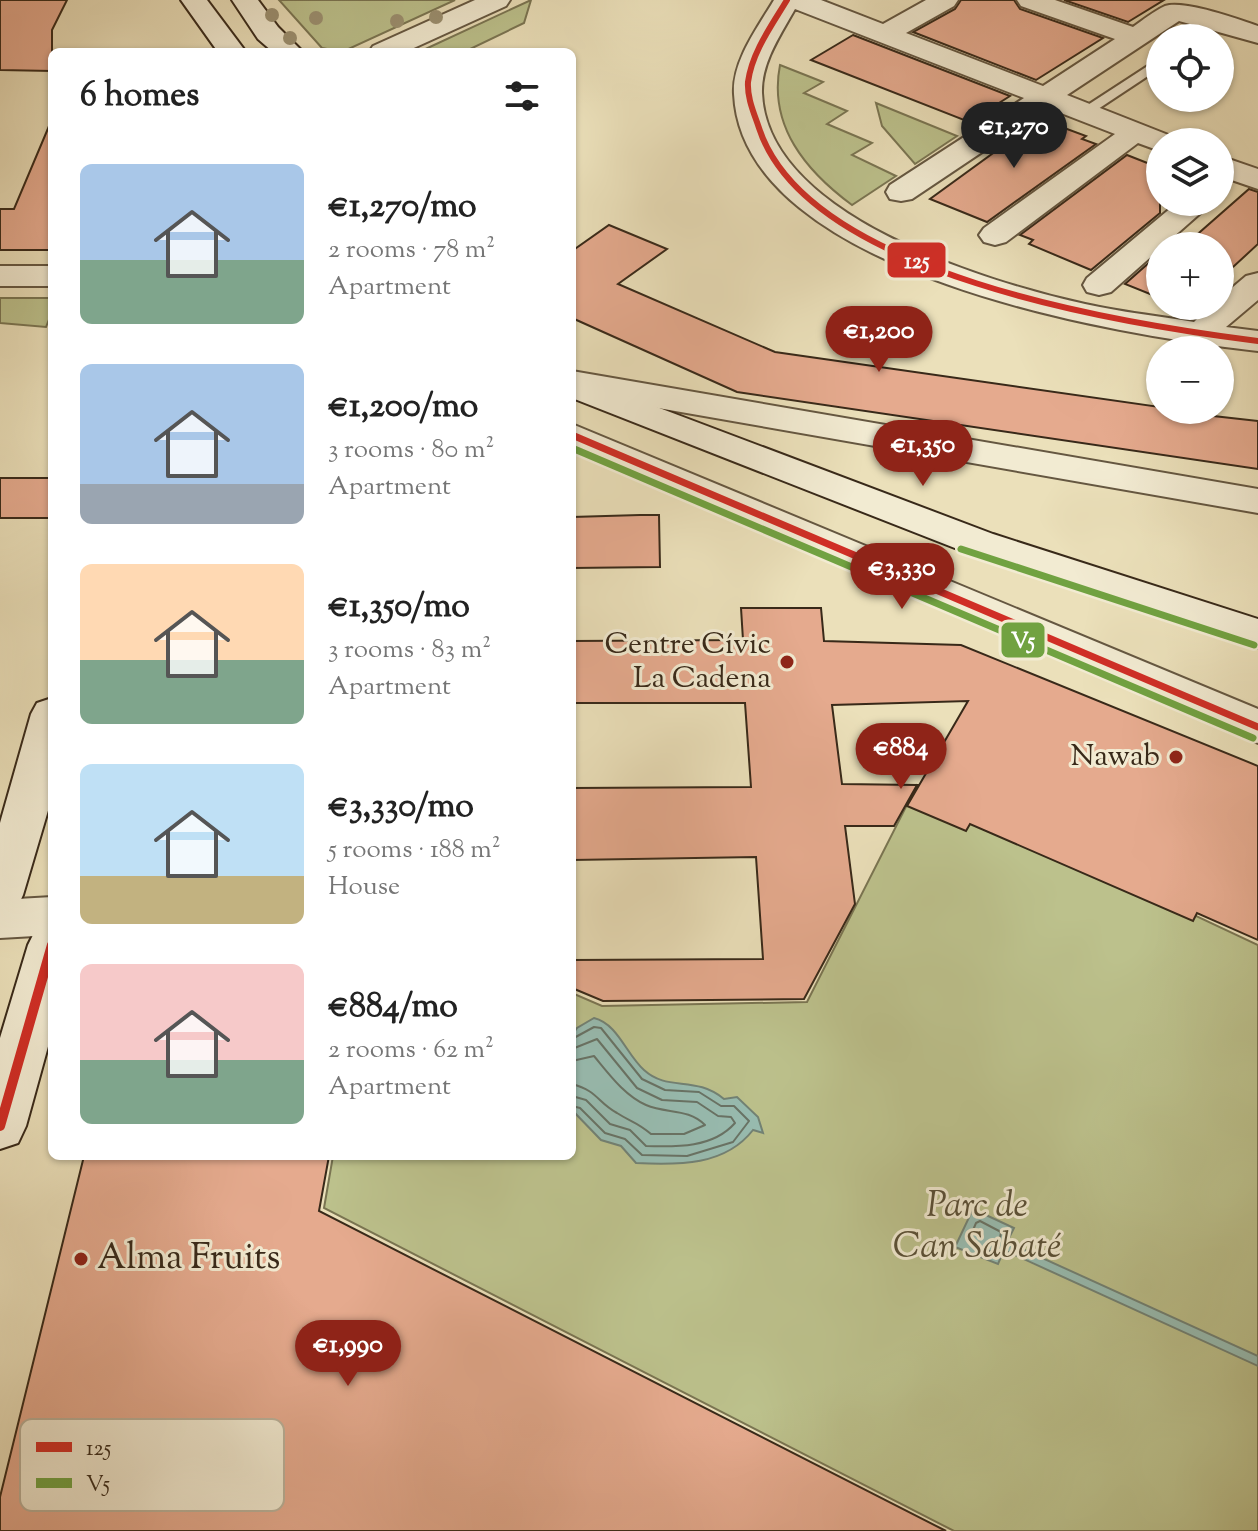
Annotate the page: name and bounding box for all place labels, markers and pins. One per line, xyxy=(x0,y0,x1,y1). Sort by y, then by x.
pin: €1,270 xyxy=(949,102,1079,170)
pin: €1,200 xyxy=(814,306,944,374)
pin: €1,350 xyxy=(858,420,988,488)
pin: €3,330 xyxy=(837,543,967,611)
place label: Centre Cívic La Cadena xyxy=(605,624,771,701)
marker: Centre Cívic La Cadena xyxy=(778,653,796,671)
pin: €884 xyxy=(854,723,948,791)
place label: Nawab xyxy=(1070,736,1160,779)
marker: Nawab xyxy=(1167,748,1185,766)
place label: Alma Fruits xyxy=(97,1233,280,1285)
marker: Alma Fruits xyxy=(72,1250,90,1268)
pin: €1,990 xyxy=(283,1320,413,1388)

